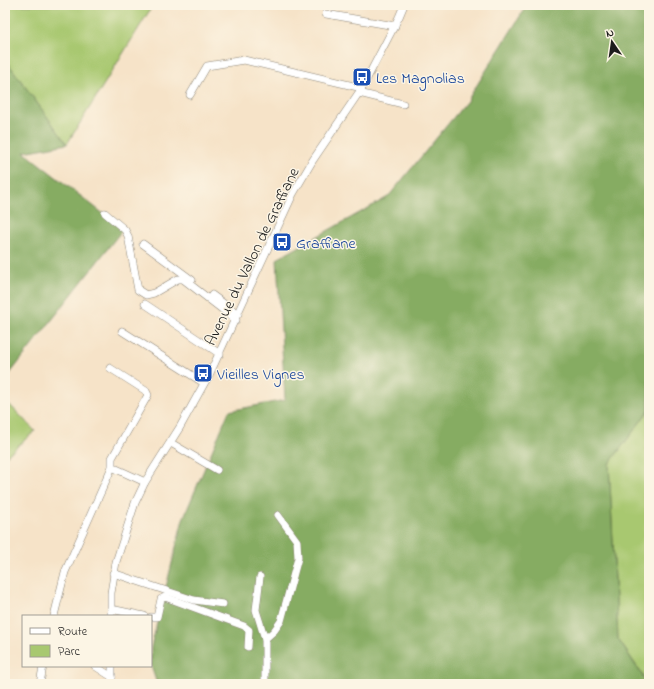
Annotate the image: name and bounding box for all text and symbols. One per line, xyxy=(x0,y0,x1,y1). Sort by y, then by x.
north arrow xyxy=(592,22,632,62)
text: N xyxy=(605,25,615,42)
bus stop icon: Les Magnolias xyxy=(351,66,373,88)
place label: Les Magnolias xyxy=(376,67,465,91)
street label: Avenue du Vallon de Graffiane xyxy=(199,163,307,350)
bus stop icon: Graffiane xyxy=(271,231,293,253)
place label: Graffiane xyxy=(296,232,356,256)
bus stop icon: Vieilles Vignes xyxy=(192,362,214,384)
place label: Vieilles Vignes xyxy=(216,363,305,387)
legend xyxy=(22,615,152,667)
text: Route xyxy=(58,623,88,641)
text: Parc xyxy=(58,643,80,661)

